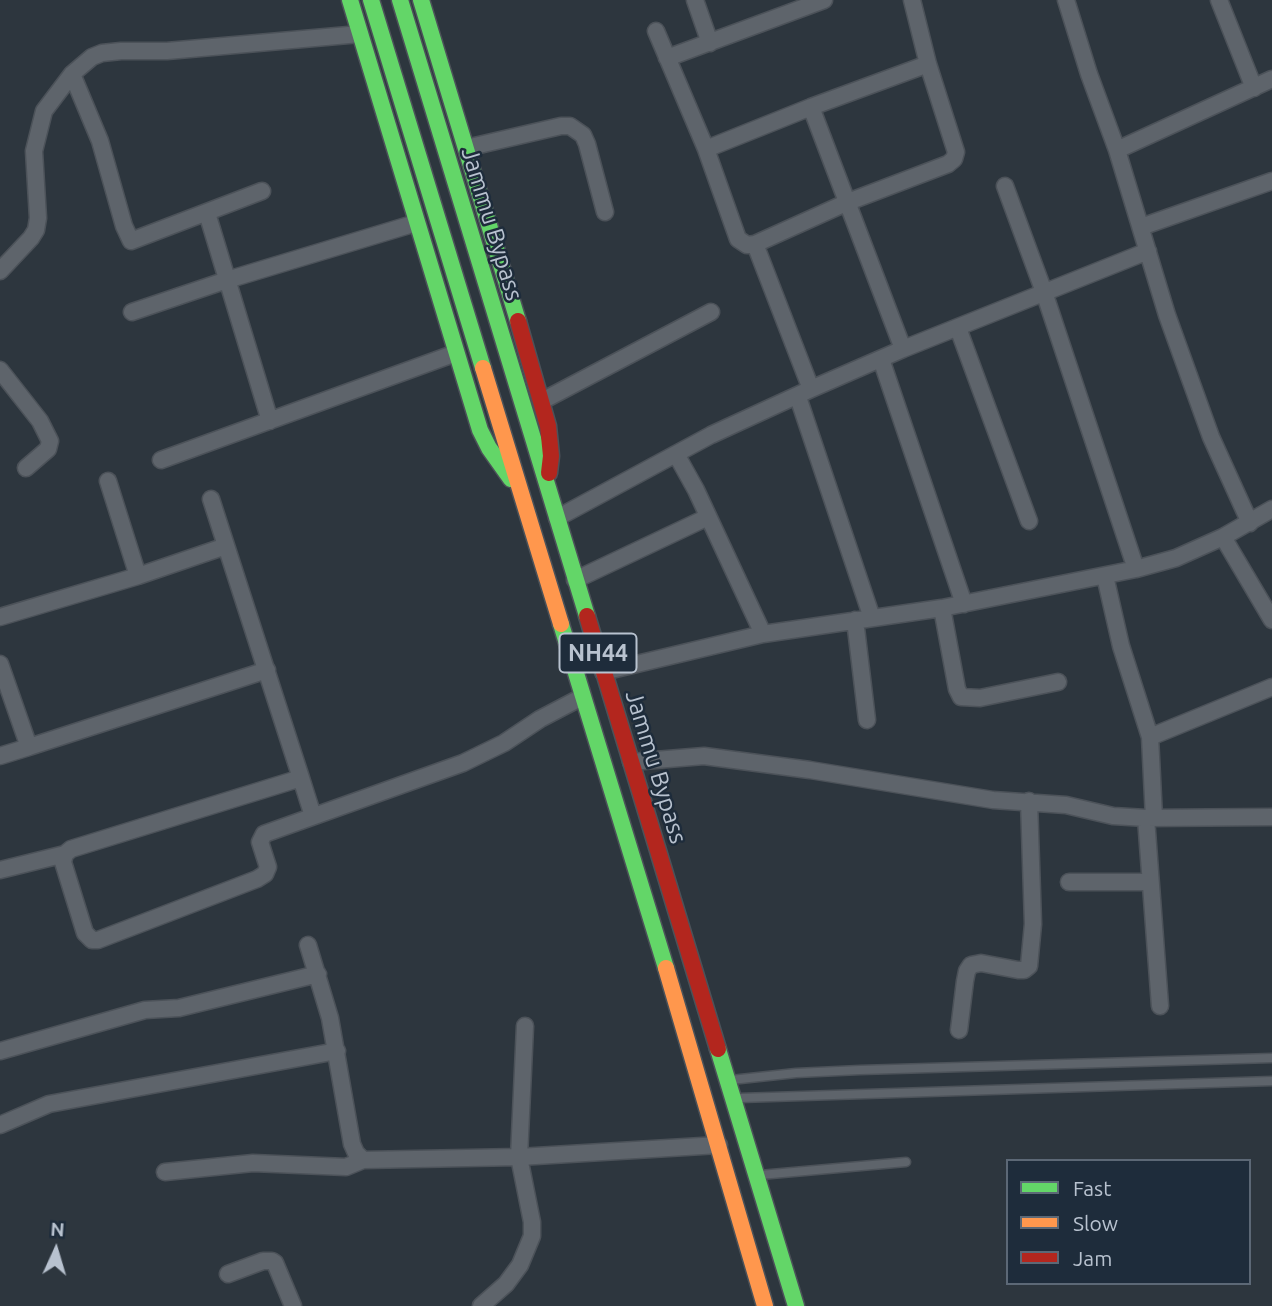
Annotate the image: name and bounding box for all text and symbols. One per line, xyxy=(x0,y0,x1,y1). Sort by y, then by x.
street label: Jammu Bypass xyxy=(455,144,529,304)
road number: NH44 xyxy=(560,634,636,673)
street label: Jammu Bypass xyxy=(619,687,693,847)
legend xyxy=(1006,1159,1251,1285)
text: Fast xyxy=(1073,1176,1111,1200)
text: Slow xyxy=(1073,1211,1118,1235)
north arrow xyxy=(21,1215,91,1285)
text: N xyxy=(50,1218,65,1241)
text: Jam xyxy=(1073,1246,1112,1270)

